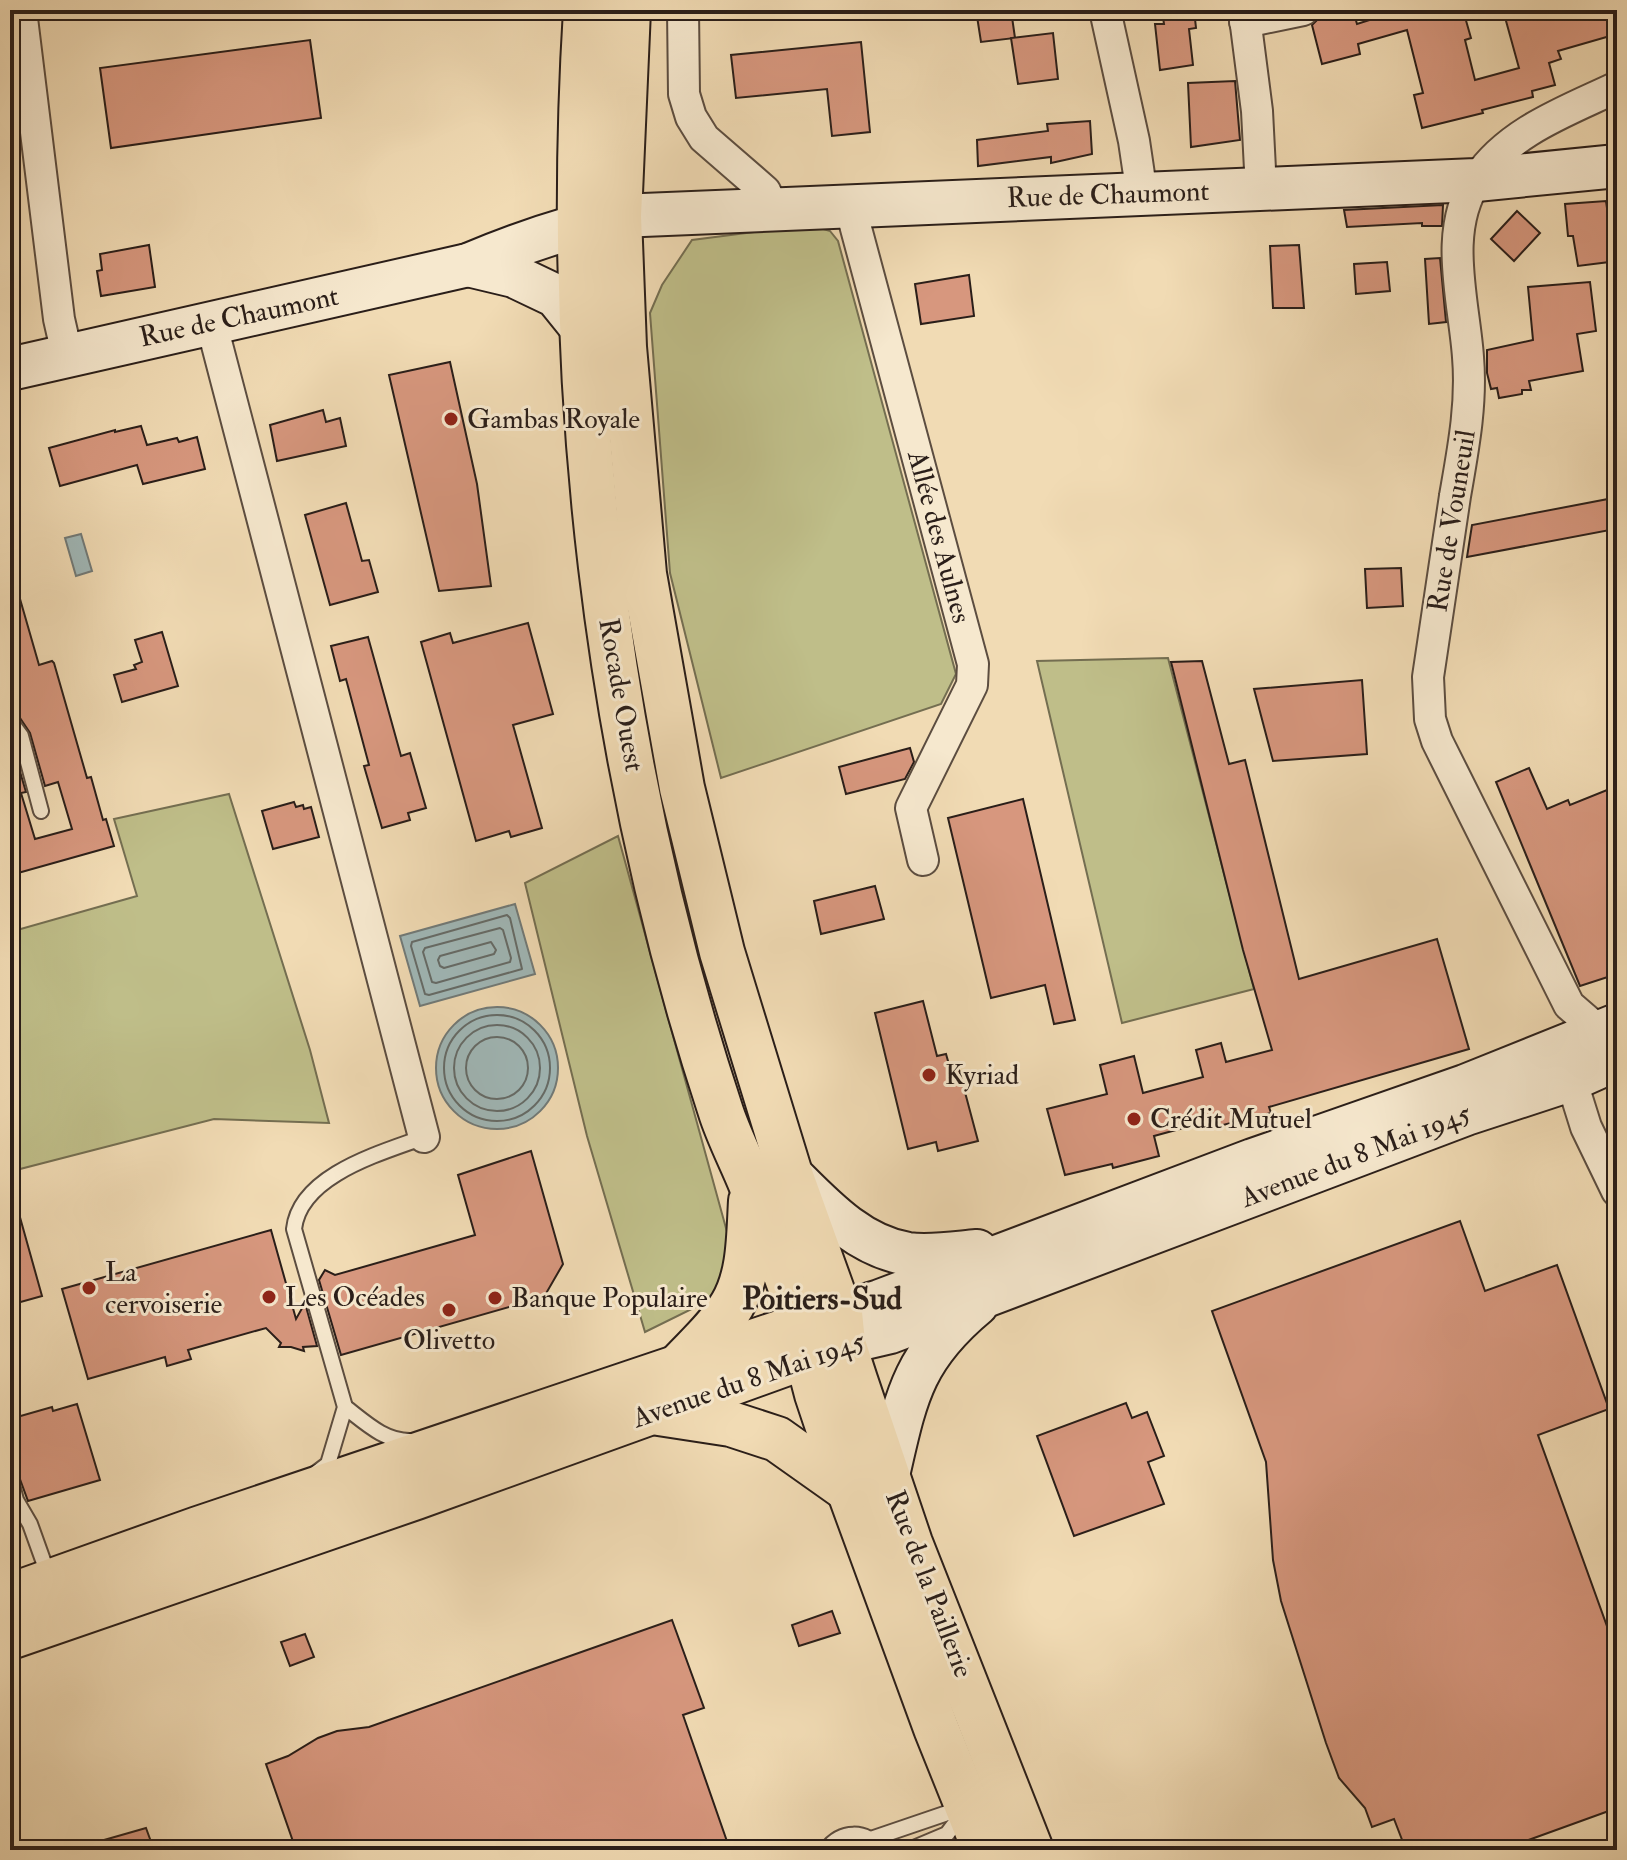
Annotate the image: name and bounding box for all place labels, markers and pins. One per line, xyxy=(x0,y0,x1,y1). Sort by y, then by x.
place label: Gambas Royale xyxy=(467,402,640,437)
marker: Gambas Royale xyxy=(442,410,460,428)
place label: Kyriad xyxy=(945,1058,1019,1093)
marker: Kyriad xyxy=(920,1066,938,1084)
place label: Crédit Mutuel xyxy=(1150,1102,1312,1137)
marker: Crédit Mutuel xyxy=(1125,1110,1143,1128)
place label: La cervoiserie xyxy=(105,1255,222,1322)
marker: La cervoiserie xyxy=(80,1279,98,1297)
place label: Les Océades xyxy=(285,1280,425,1315)
place label: Banque Populaire xyxy=(511,1281,708,1316)
marker: Les Océades xyxy=(260,1288,278,1306)
marker: Banque Populaire xyxy=(486,1289,504,1307)
marker: Olivetto xyxy=(440,1301,458,1319)
place label: Olivetto xyxy=(403,1323,495,1358)

